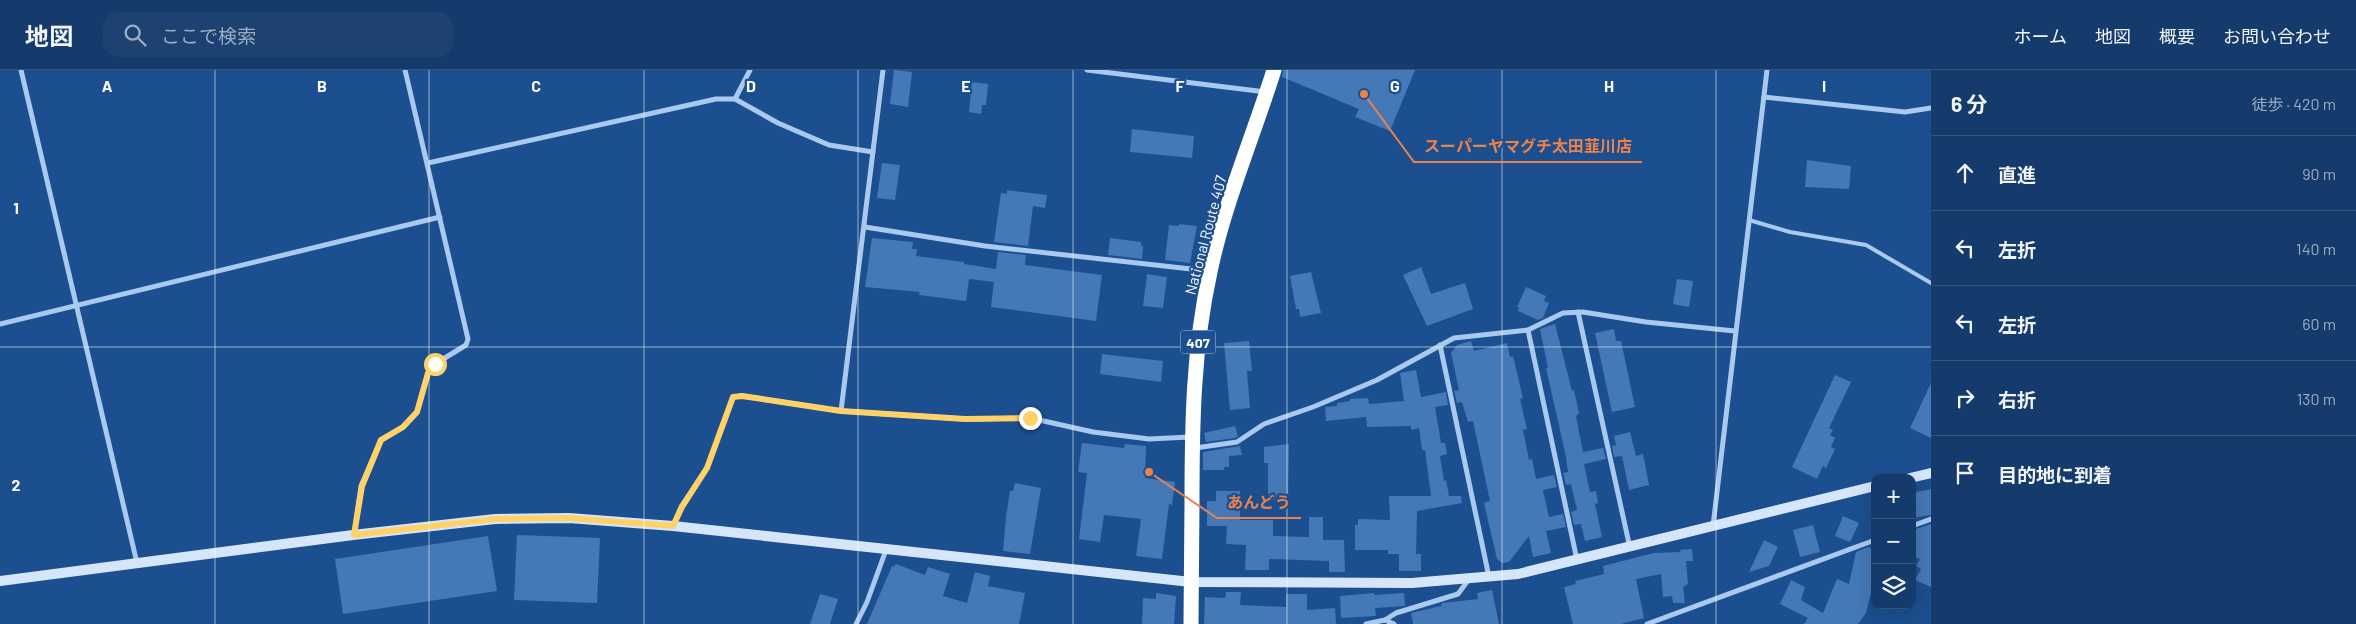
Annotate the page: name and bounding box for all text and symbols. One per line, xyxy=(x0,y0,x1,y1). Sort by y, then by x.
search box xyxy=(103,12,453,57)
text: 地図 xyxy=(25,21,73,50)
icon: search xyxy=(121,21,149,49)
text: ここで検索 xyxy=(161,24,256,47)
text: ホーム xyxy=(2014,25,2067,47)
text: 地図 xyxy=(2095,25,2131,47)
text: 概要 xyxy=(2159,25,2195,47)
text: お問い合わせ xyxy=(2223,25,2331,47)
text: A xyxy=(102,76,113,95)
text: B xyxy=(317,76,327,95)
text: C xyxy=(531,76,541,95)
text: D xyxy=(746,76,756,95)
text: E xyxy=(961,76,971,95)
text: F xyxy=(1176,76,1185,95)
text: G xyxy=(1390,76,1400,95)
text: H xyxy=(1604,76,1614,95)
text: I xyxy=(1822,76,1826,95)
text: 6 分 xyxy=(1951,91,1987,116)
text: 徒歩 · 420 m xyxy=(2251,94,2336,113)
callout: スーパーヤマグチ太田韮川店 xyxy=(1414,131,1642,162)
text: スーパーヤマグチ太田韮川店 xyxy=(1424,136,1632,155)
icon: ahead xyxy=(1951,159,1979,187)
text: 直進 xyxy=(1998,163,2036,186)
text: 90 m xyxy=(2302,164,2336,183)
street label: National Route 407 xyxy=(1180,173,1230,297)
text: 1 xyxy=(13,198,19,217)
icon: left xyxy=(1951,234,1979,262)
text: 左折 xyxy=(1998,238,2036,261)
text: 140 m xyxy=(2296,239,2336,258)
icon: left xyxy=(1951,309,1979,337)
text: 左折 xyxy=(1998,313,2036,336)
text: 60 m xyxy=(2302,314,2336,333)
road number: 407 xyxy=(1180,330,1216,354)
route start xyxy=(424,353,447,376)
icon: right xyxy=(1951,384,1979,412)
text: 右折 xyxy=(1998,388,2036,411)
text: 130 m xyxy=(2297,389,2336,408)
route end xyxy=(1019,407,1042,430)
icon: arrive xyxy=(1951,459,1979,487)
text: 目的地に到着 xyxy=(1998,463,2112,486)
map controls xyxy=(1871,474,1916,609)
button: + xyxy=(1871,474,1916,519)
text: 2 xyxy=(12,475,21,494)
callout: あんどう xyxy=(1217,487,1301,518)
text: あんどう xyxy=(1227,492,1291,511)
button: − xyxy=(1871,519,1916,564)
button: layers xyxy=(1871,564,1916,609)

